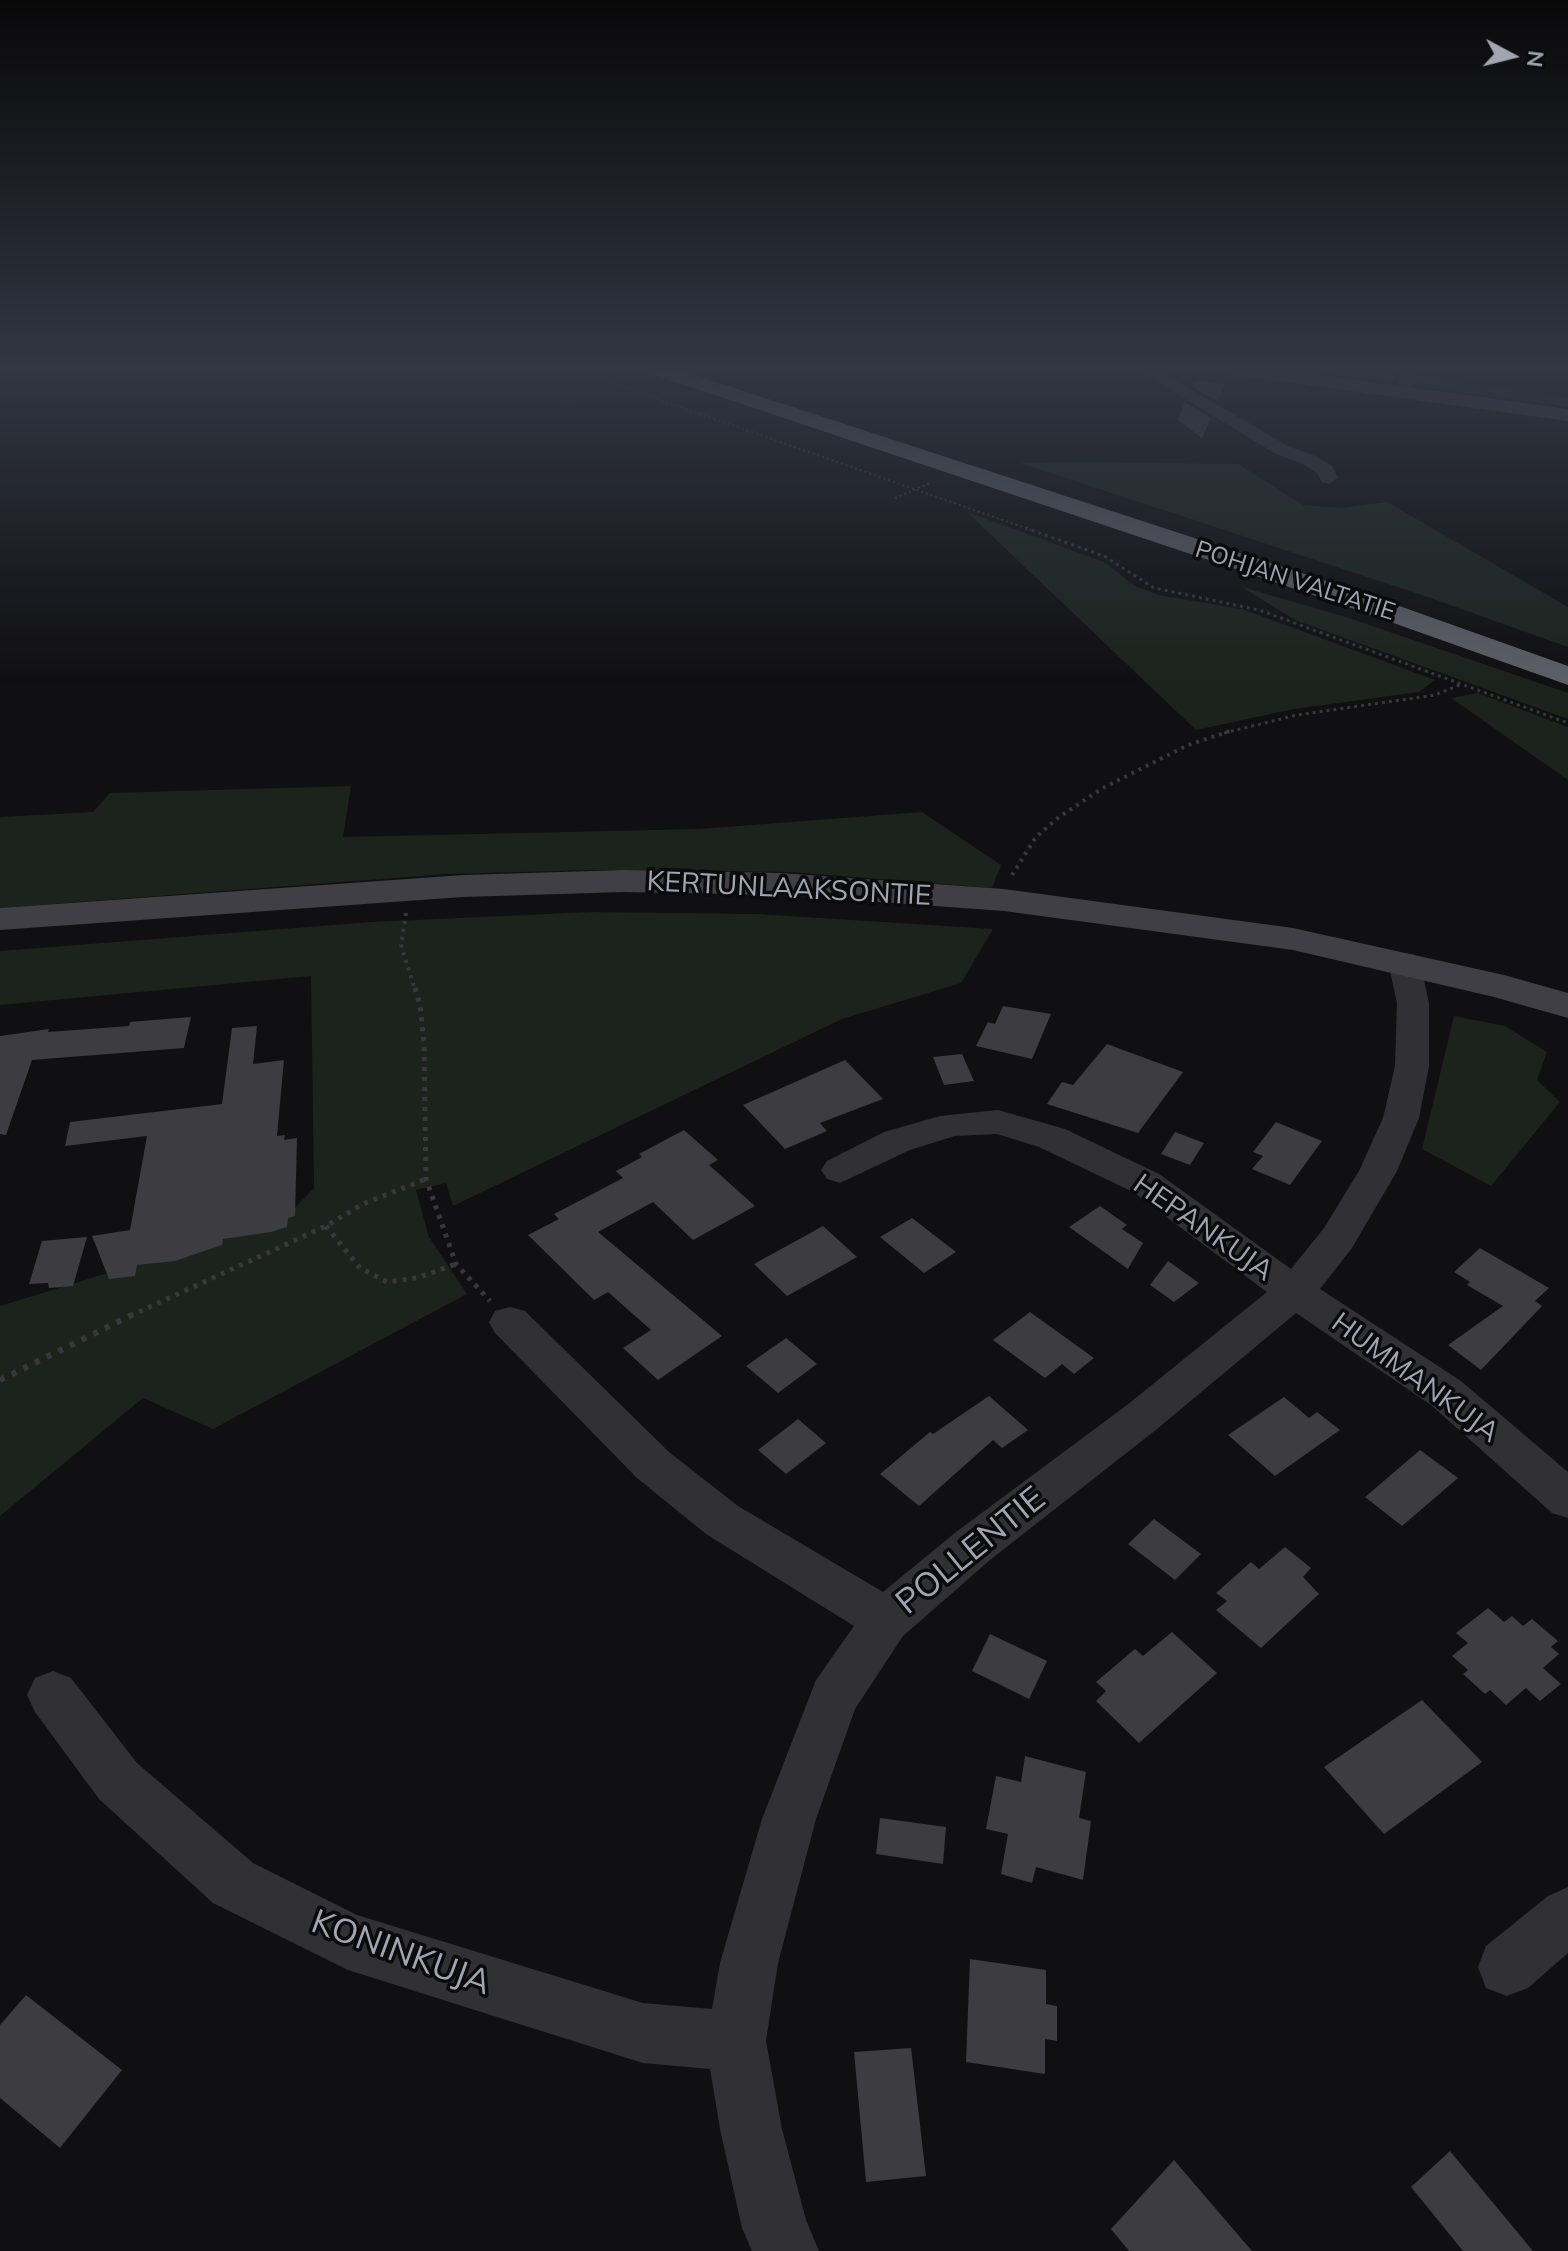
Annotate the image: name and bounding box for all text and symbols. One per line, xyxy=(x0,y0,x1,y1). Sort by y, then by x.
north arrow xyxy=(1472,16,1552,96)
text: N xyxy=(1521,49,1551,69)
street label: POHJAN VALTATIE xyxy=(1191,535,1399,627)
street label: KERTUNLAAKSONTIE xyxy=(646,865,932,913)
street label: HEPANKUJA xyxy=(1127,1168,1279,1288)
street label: HUMMANKUJA xyxy=(1325,1306,1505,1450)
street label: POLLENTIE xyxy=(888,1479,1054,1623)
street label: KONINKUJA xyxy=(306,1902,496,2004)

